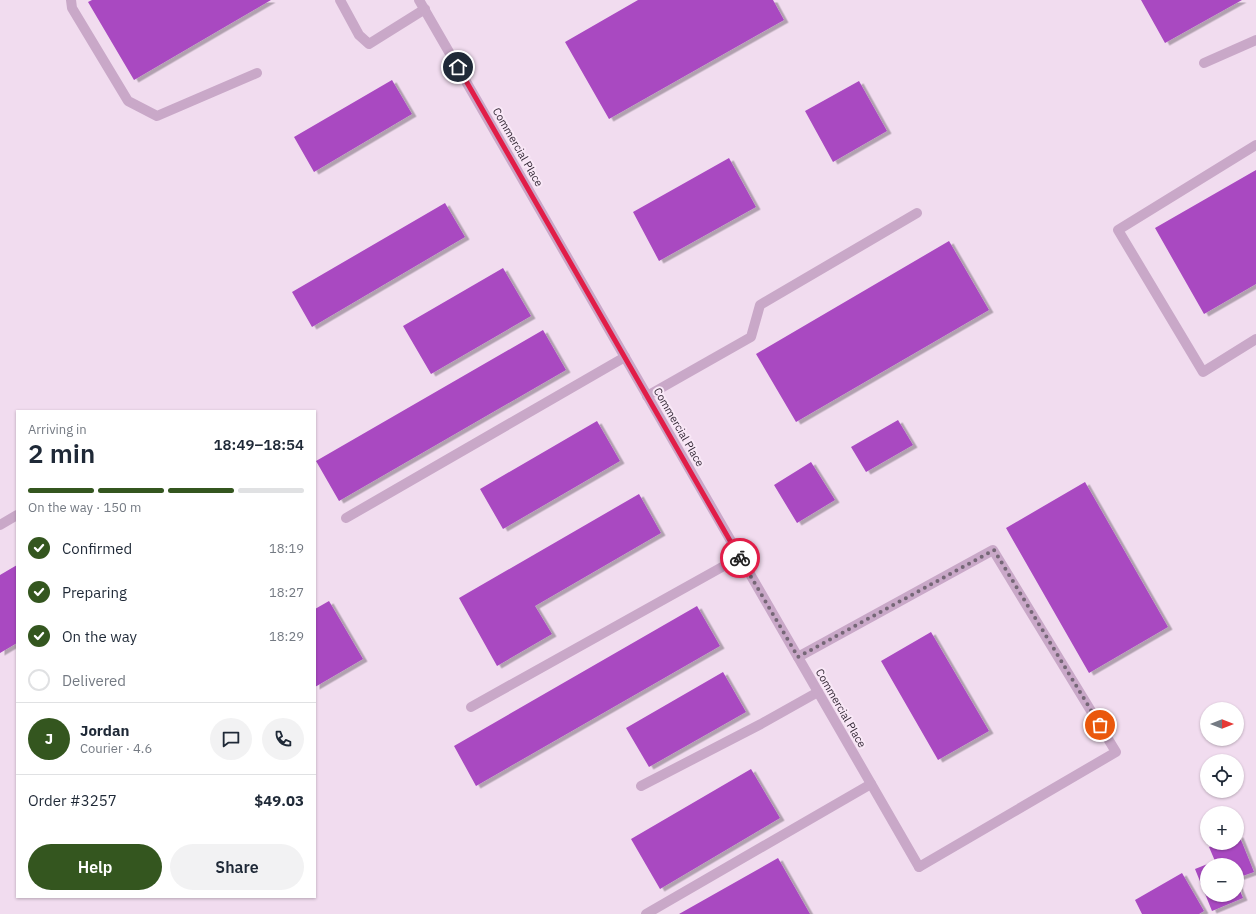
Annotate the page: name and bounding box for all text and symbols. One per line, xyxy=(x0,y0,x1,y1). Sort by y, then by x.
pin xyxy=(441,50,475,84)
icon: home xyxy=(447,56,469,78)
street label: Commercial Place xyxy=(490,105,546,189)
street label: Commercial Place xyxy=(651,385,707,469)
text: Arriving in xyxy=(28,421,87,438)
text: 18:49–18:54 xyxy=(214,435,304,454)
text: 2 min xyxy=(28,436,95,470)
text: On the way · 150 m xyxy=(28,499,141,516)
icon: check xyxy=(28,537,50,559)
courier xyxy=(720,538,760,578)
text: Confirmed xyxy=(62,539,132,558)
text: 18:19 xyxy=(269,540,304,557)
icon: bike xyxy=(729,547,751,569)
icon: check xyxy=(28,581,50,603)
text: Preparing xyxy=(62,583,127,602)
text: 18:27 xyxy=(269,584,304,601)
icon: check xyxy=(28,625,50,647)
text: On the way xyxy=(62,627,137,646)
text: 18:29 xyxy=(269,628,304,645)
street label: Commercial Place xyxy=(813,666,869,750)
text: Delivered xyxy=(62,671,126,690)
north arrow xyxy=(1200,702,1244,746)
map controls xyxy=(1200,702,1244,902)
pin xyxy=(1083,708,1117,742)
icon: bag xyxy=(1089,714,1111,736)
button: chat xyxy=(210,718,252,760)
button: phone xyxy=(262,718,304,760)
text: Jordan xyxy=(80,721,129,740)
text: J xyxy=(45,729,53,748)
text: Courier · 4.6 xyxy=(80,740,152,757)
button: locate xyxy=(1200,754,1244,798)
text: Order #3257 xyxy=(28,791,117,810)
text: $49.03 xyxy=(254,791,304,810)
button: + xyxy=(1200,806,1244,850)
button: Help xyxy=(28,844,162,890)
button: Share xyxy=(170,844,304,890)
button: − xyxy=(1200,858,1244,902)

